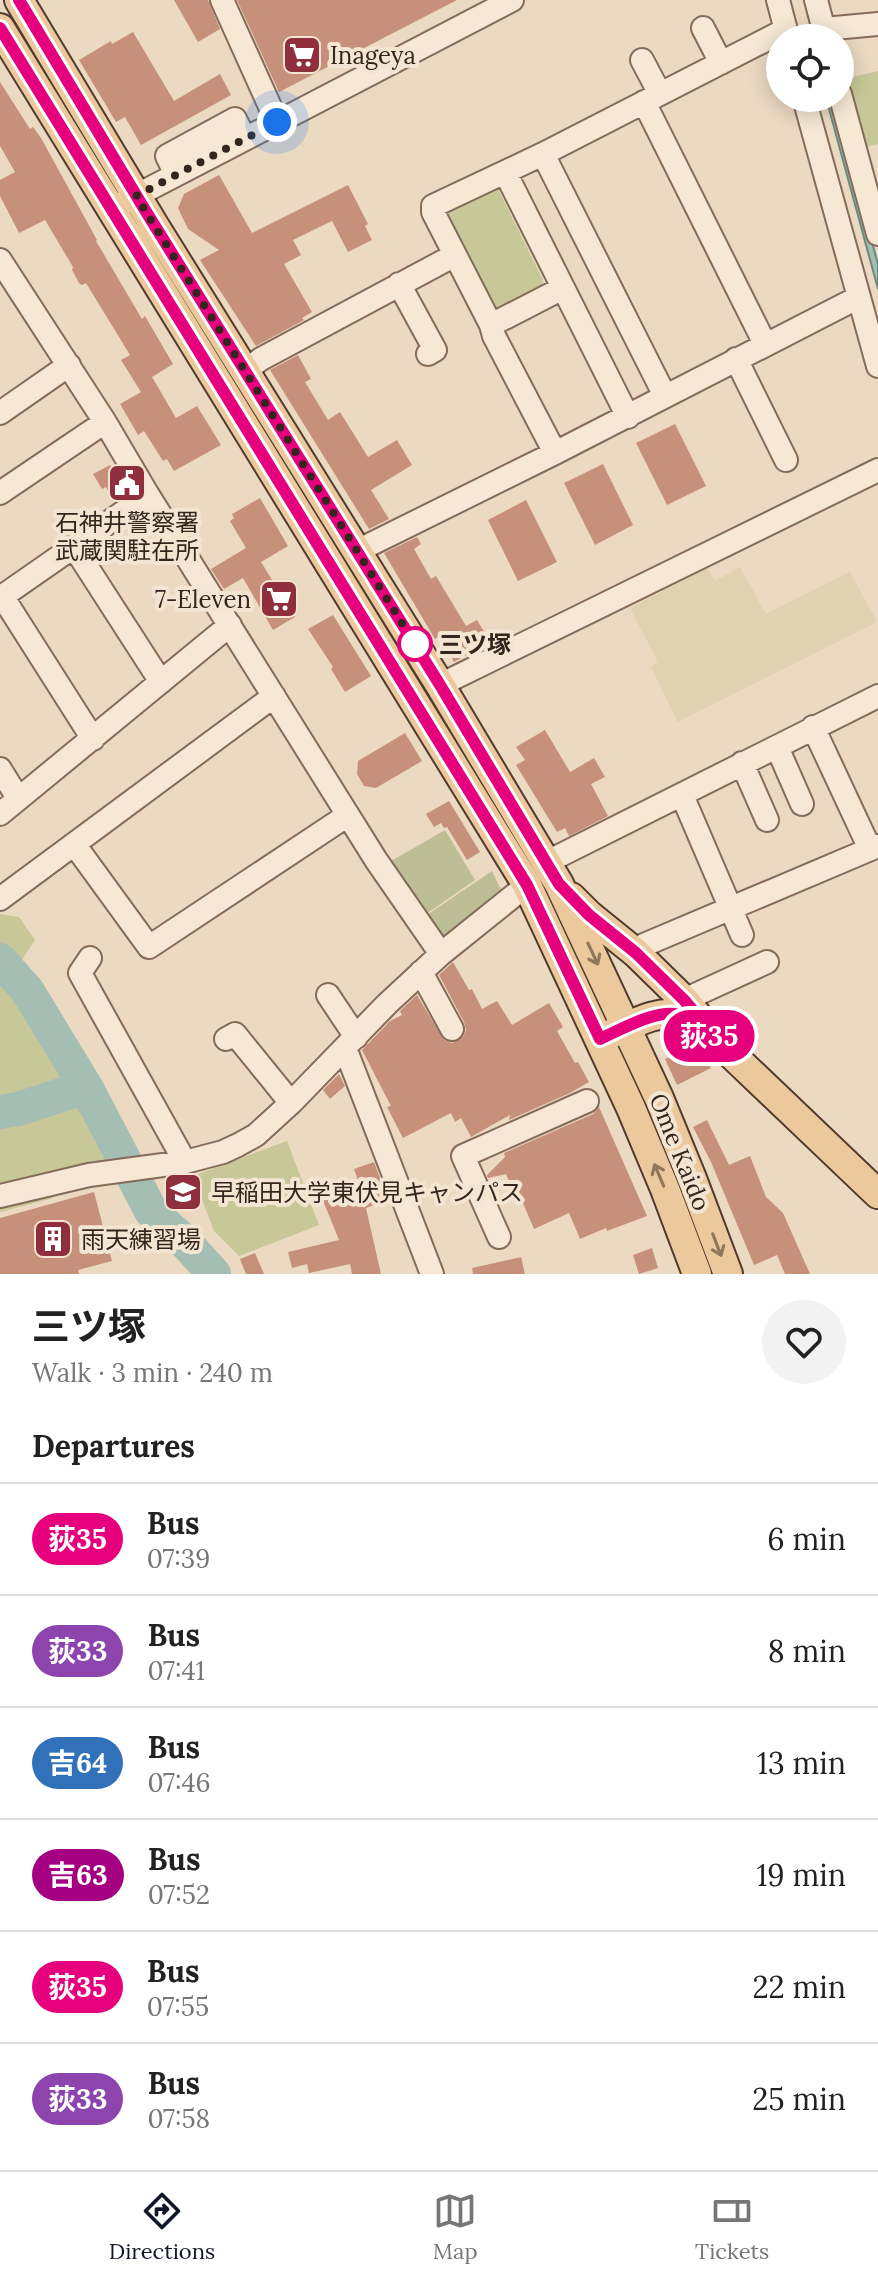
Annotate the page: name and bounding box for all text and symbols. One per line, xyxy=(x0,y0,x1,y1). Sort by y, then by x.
map controls xyxy=(766,24,854,112)
button: locate xyxy=(766,24,854,112)
supermarket icon: Inageya xyxy=(281,34,323,76)
place label: Inageya xyxy=(330,40,416,71)
your location xyxy=(257,102,297,142)
public building icon: 石神井警察署 武蔵関駐在所 xyxy=(106,462,148,504)
place label: 石神井警察署 武蔵関駐在所 xyxy=(55,507,199,566)
supermarket icon: 7-Eleven xyxy=(258,578,300,620)
place label: 7-Eleven xyxy=(155,584,251,615)
marker: 三ツ塚 xyxy=(398,627,432,661)
place label: 三ツ塚 xyxy=(439,629,511,660)
one-way arrow xyxy=(586,942,601,966)
line badge: 荻35 xyxy=(663,1010,755,1062)
text: 荻35 xyxy=(680,1018,738,1054)
street label: Ome Kaido xyxy=(642,1089,718,1215)
one-way arrow xyxy=(651,1163,666,1188)
school or university icon: 早稲田大学東伏見キャンパス xyxy=(162,1171,204,1213)
place label: 早稲田大学東伏見キャンパス xyxy=(211,1177,523,1208)
building icon: 雨天練習場 xyxy=(32,1218,74,1260)
place label: 雨天練習場 xyxy=(81,1224,201,1255)
one-way arrow xyxy=(711,1232,725,1257)
button: heart xyxy=(762,1300,846,1384)
text: 三ツ塚 xyxy=(32,1302,146,1350)
text: Walk · 3 min · 240 m xyxy=(32,1356,273,1389)
text: Departures xyxy=(32,1427,195,1465)
text: Bus xyxy=(147,1504,200,1542)
text: 6 min xyxy=(767,1520,846,1558)
text: 荻35 xyxy=(48,1521,107,1557)
text: 07:39 xyxy=(147,1542,210,1575)
text: Bus xyxy=(147,1616,200,1654)
text: 8 min xyxy=(768,1632,846,1670)
text: 荻33 xyxy=(48,1633,107,1669)
text: 07:41 xyxy=(147,1654,205,1687)
text: Bus xyxy=(147,1728,200,1766)
text: 13 min xyxy=(757,1744,846,1782)
text: 吉64 xyxy=(48,1745,107,1781)
text: 07:46 xyxy=(147,1766,211,1799)
text: Bus xyxy=(148,1840,200,1878)
text: 19 min xyxy=(756,1856,846,1894)
text: 吉63 xyxy=(48,1857,108,1893)
text: 07:52 xyxy=(148,1878,210,1911)
text: Bus xyxy=(147,1952,200,1990)
text: 22 min xyxy=(752,1968,846,2006)
text: 荻35 xyxy=(48,1969,107,2005)
text: 07:55 xyxy=(147,1990,209,2023)
text: Bus xyxy=(147,2064,200,2102)
text: 25 min xyxy=(752,2080,846,2118)
text: 荻33 xyxy=(48,2081,107,2117)
text: 07:58 xyxy=(147,2102,210,2135)
tab: Directions xyxy=(109,2189,215,2265)
tab: Map xyxy=(433,2189,478,2265)
tab: Tickets xyxy=(695,2189,769,2265)

